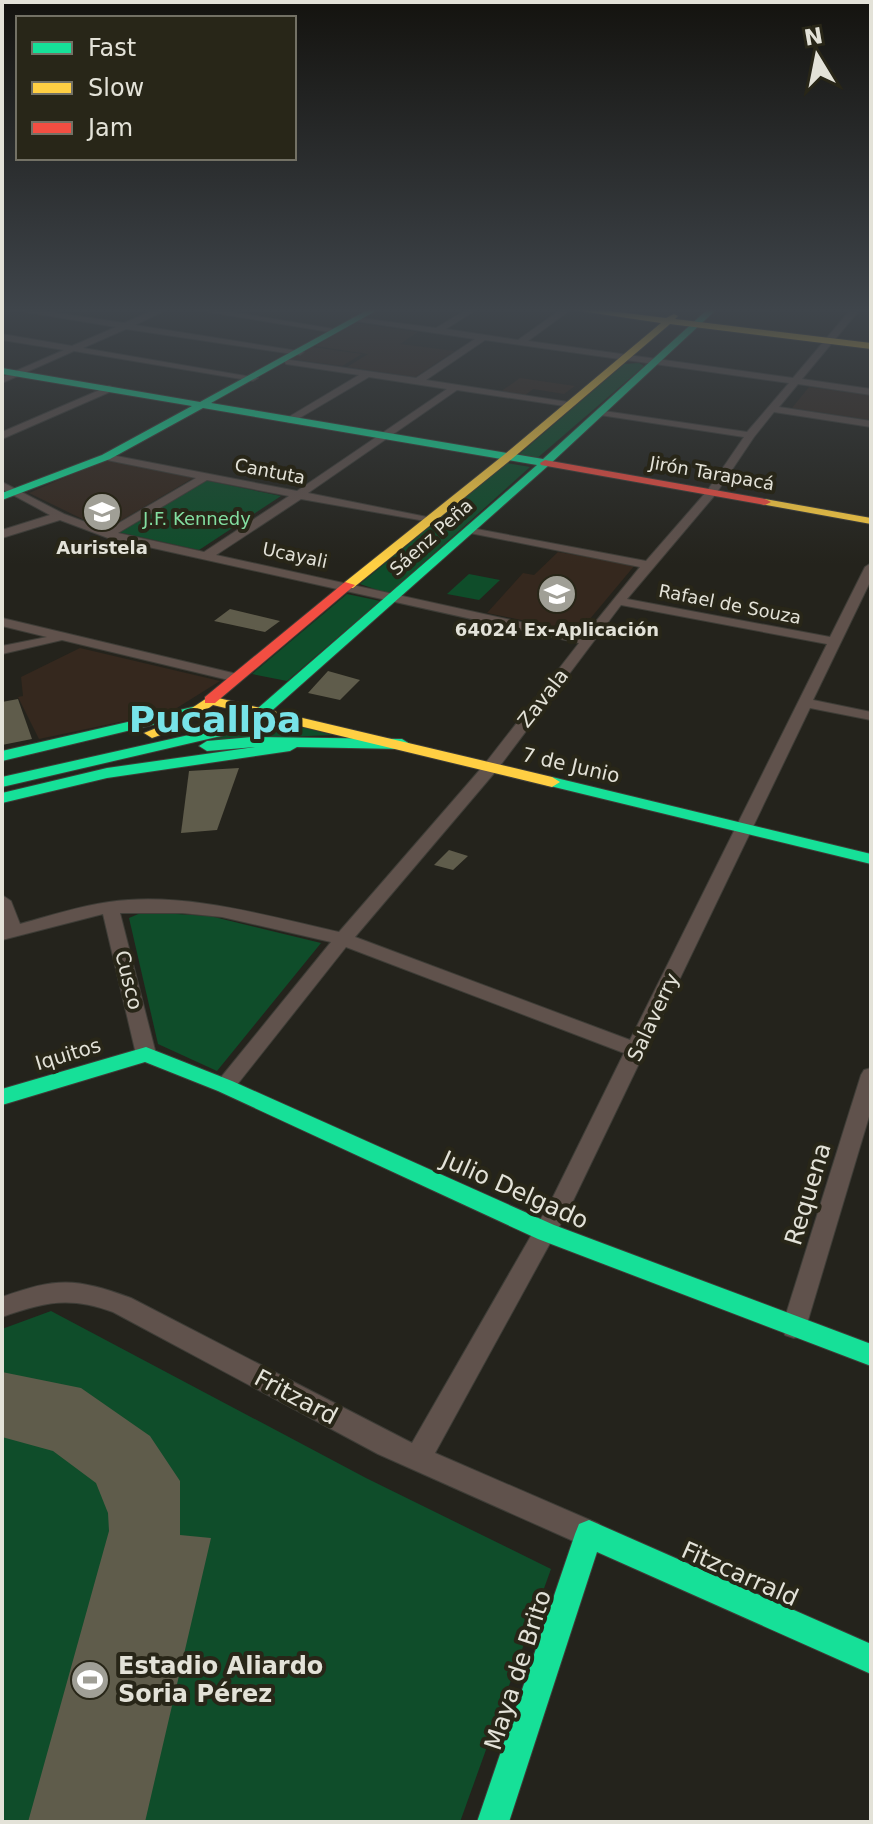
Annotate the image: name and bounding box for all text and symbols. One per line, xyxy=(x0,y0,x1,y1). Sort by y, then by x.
legend xyxy=(16,16,296,160)
north arrow xyxy=(777,16,857,96)
text: N xyxy=(802,23,825,51)
text: Fast xyxy=(88,34,136,62)
text: Slow xyxy=(88,74,144,102)
text: Jam xyxy=(86,114,133,142)
street label: Jirón Tarapacá xyxy=(647,452,776,494)
street label: Cantuta xyxy=(233,454,307,488)
school or university icon: Auristela xyxy=(81,491,123,533)
street label: Sáenz Peña xyxy=(385,494,477,580)
park label: J.F. Kennedy xyxy=(142,508,251,529)
place label: Auristela xyxy=(56,537,148,558)
street label: Ucayali xyxy=(261,538,329,572)
school or university icon: 64024 Ex-Aplicación xyxy=(536,573,578,615)
street label: Rafael de Souza xyxy=(657,580,803,628)
place label: 64024 Ex-Aplicación xyxy=(455,619,659,640)
street label: Zavala xyxy=(513,664,573,732)
district label: Pucallpa xyxy=(129,699,301,740)
street label: 7 de Junio xyxy=(520,742,622,788)
street label: Cusco xyxy=(110,948,148,1012)
street label: Salaverry xyxy=(622,969,684,1065)
street label: Iquitos xyxy=(32,1033,104,1075)
street label: Requena xyxy=(779,1139,837,1249)
street label: Julio Delgado xyxy=(435,1144,593,1235)
street label: Fritzard xyxy=(250,1364,342,1430)
street label: Fitzcarrald xyxy=(677,1536,803,1612)
street label: Maya de Brito xyxy=(479,1586,557,1754)
place label: Estadio Aliardo Soria Pérez xyxy=(118,1652,323,1708)
sports icon: Estadio Aliardo Soria Pérez xyxy=(69,1659,111,1701)

